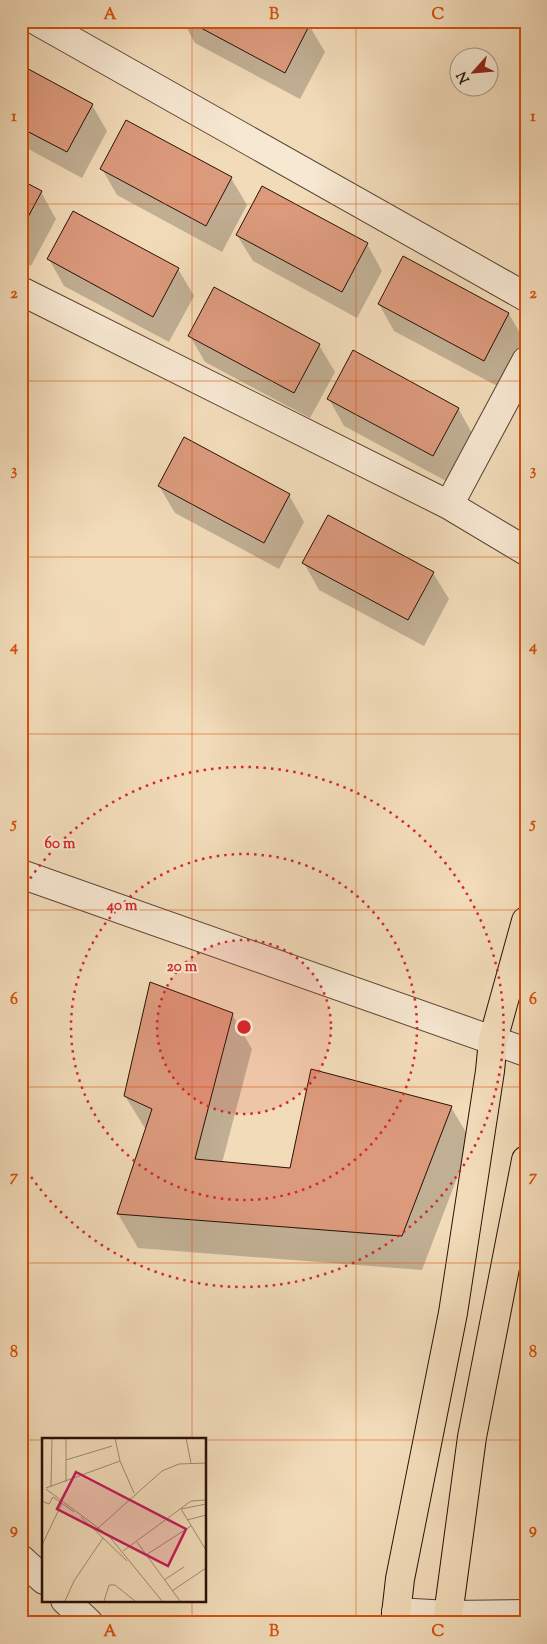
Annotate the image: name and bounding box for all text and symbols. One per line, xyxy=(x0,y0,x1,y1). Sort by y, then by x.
text: A xyxy=(104,4,117,27)
text: B xyxy=(269,4,279,27)
text: C xyxy=(432,4,445,27)
north arrow xyxy=(450,48,500,98)
text: N xyxy=(453,67,476,87)
text: 1 xyxy=(11,106,17,129)
text: 1 xyxy=(530,106,536,129)
text: 2 xyxy=(10,283,18,306)
text: 2 xyxy=(529,283,537,306)
text: 3 xyxy=(11,460,18,483)
text: 3 xyxy=(530,460,537,483)
text: 4 xyxy=(9,636,18,659)
text: 4 xyxy=(528,636,537,659)
text: 5 xyxy=(9,813,17,836)
text: 5 xyxy=(528,813,536,836)
text: 60 m xyxy=(45,834,76,855)
text: 40 m xyxy=(106,896,138,917)
text: 20 m xyxy=(167,957,198,978)
text: 6 xyxy=(10,989,18,1012)
text: 6 xyxy=(529,989,537,1012)
centre of rings xyxy=(235,1018,253,1036)
text: 7 xyxy=(10,1166,19,1189)
text: 7 xyxy=(529,1166,538,1189)
text: 8 xyxy=(10,1342,18,1365)
text: 8 xyxy=(529,1342,537,1365)
inset map xyxy=(42,1438,206,1602)
text: 9 xyxy=(10,1519,18,1542)
text: 9 xyxy=(529,1519,537,1542)
text: A xyxy=(104,1621,117,1644)
text: B xyxy=(269,1621,279,1644)
text: C xyxy=(432,1621,445,1644)

